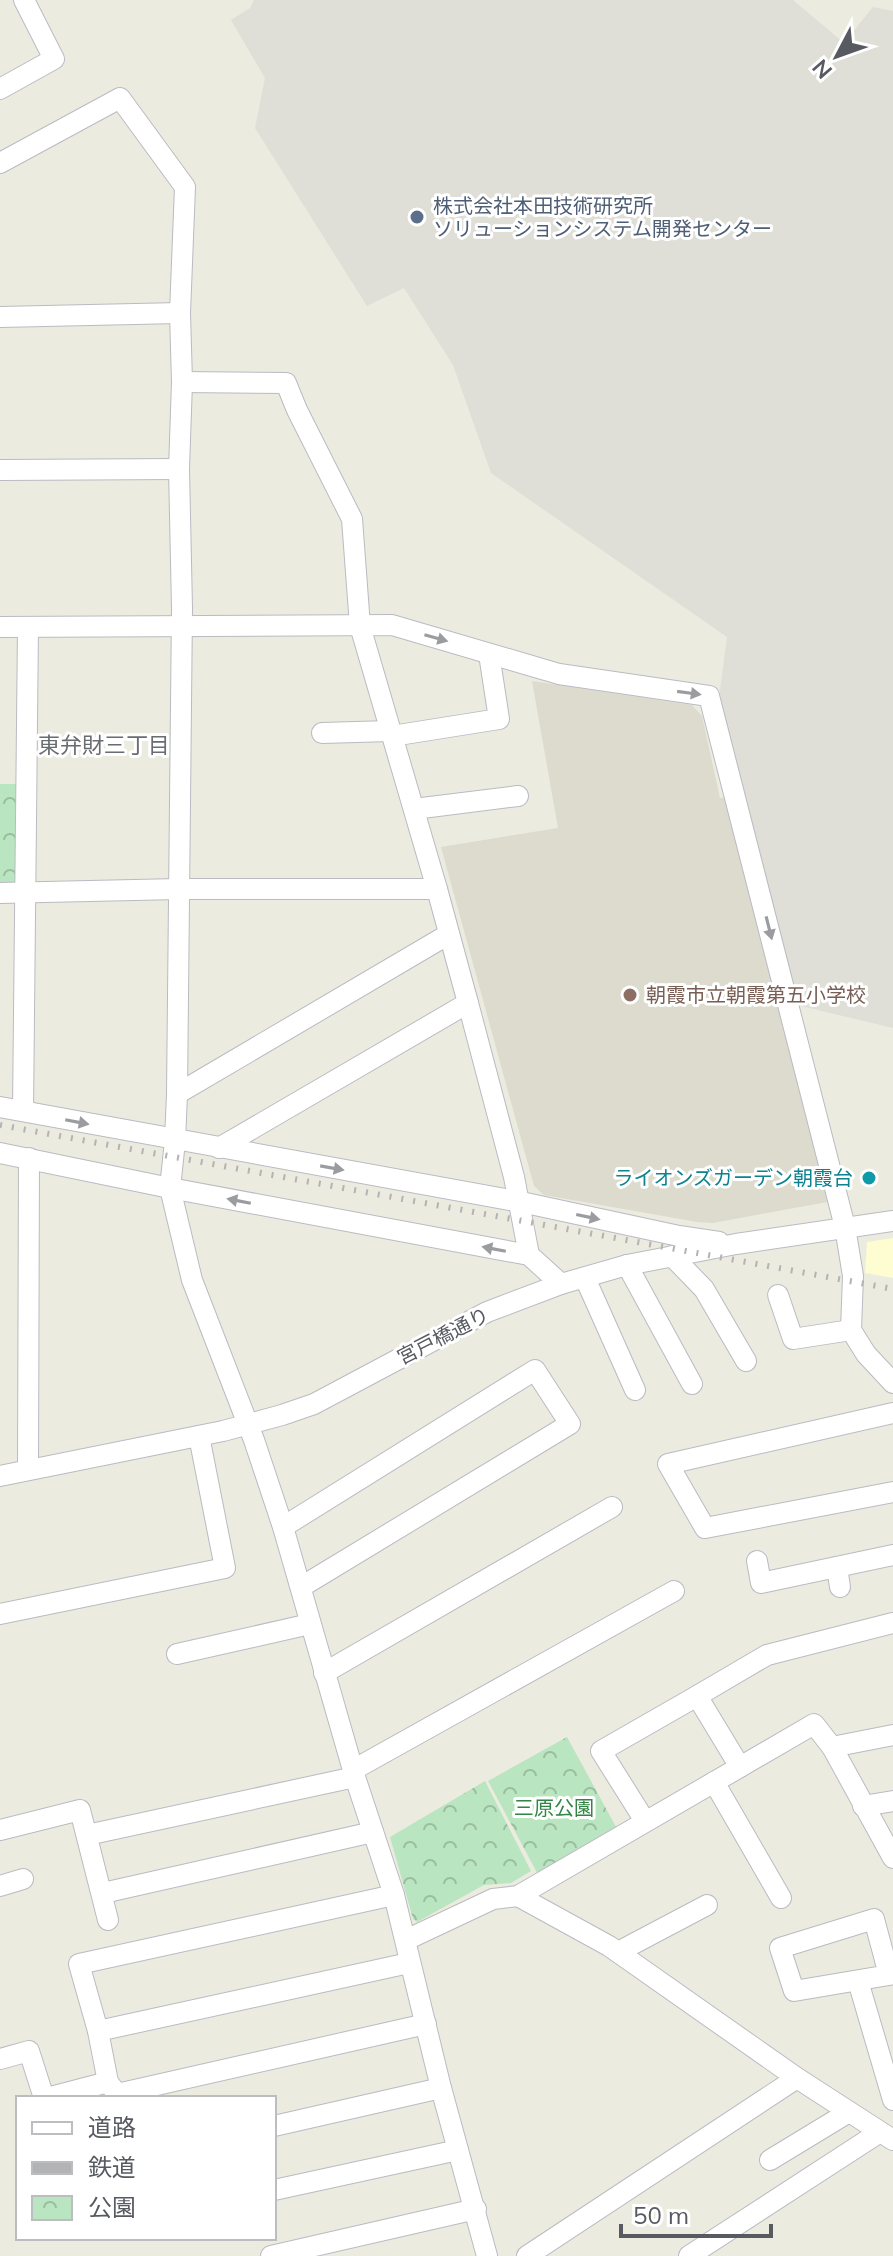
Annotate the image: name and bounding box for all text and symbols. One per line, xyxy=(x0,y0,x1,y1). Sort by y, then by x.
north arrow xyxy=(797,16,877,96)
text: N xyxy=(806,54,838,85)
place label: 株式会社本田技術研究所 ソリューションシステム開発センター xyxy=(433,193,772,241)
marker: 株式会社本田技術研究所 ソリューションシステム開発センター xyxy=(408,208,426,226)
one-way arrow xyxy=(424,632,448,645)
one-way arrow xyxy=(677,687,702,700)
district label: 東弁財三丁目 xyxy=(38,731,170,759)
one-way arrow xyxy=(763,916,775,941)
place label: 朝霞市立朝霞第五小学校 xyxy=(646,982,866,1007)
marker: 朝霞市立朝霞第五小学校 xyxy=(621,986,639,1004)
one-way arrow xyxy=(64,1116,89,1128)
one-way arrow xyxy=(320,1162,345,1174)
place label: ライオンズガーデン朝霞台 xyxy=(613,1165,853,1190)
marker: ライオンズガーデン朝霞台 xyxy=(860,1169,878,1187)
one-way arrow xyxy=(226,1194,251,1207)
one-way arrow xyxy=(576,1211,601,1224)
one-way arrow xyxy=(482,1242,507,1254)
street label: 宮戸橋通り xyxy=(393,1302,493,1369)
park label: 三原公園 xyxy=(514,1795,594,1820)
legend xyxy=(16,2096,276,2240)
text: 道路 xyxy=(88,2112,136,2142)
text: 鉄道 xyxy=(88,2152,136,2182)
scale bar xyxy=(621,2188,771,2238)
text: 公園 xyxy=(88,2192,136,2222)
text: 50 m xyxy=(633,2200,689,2230)

